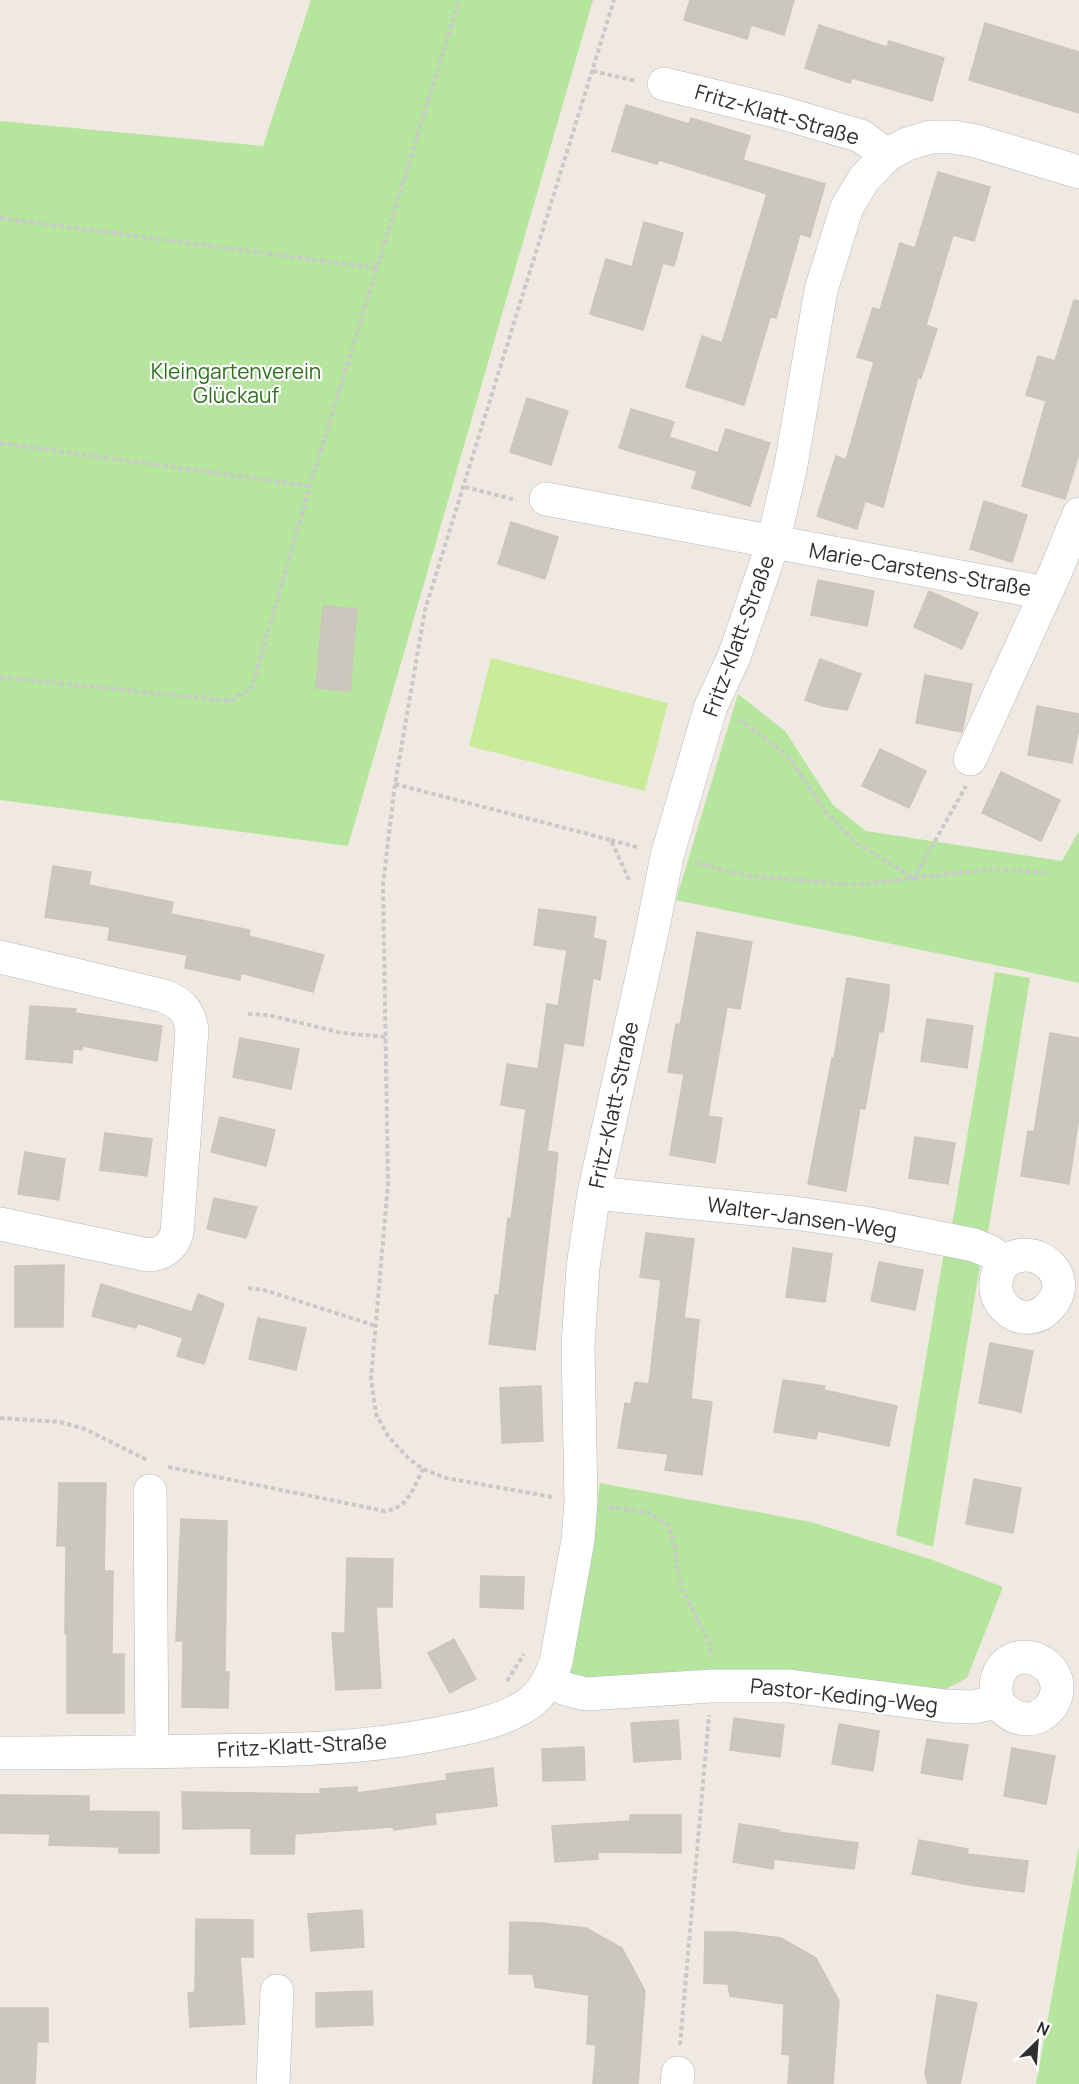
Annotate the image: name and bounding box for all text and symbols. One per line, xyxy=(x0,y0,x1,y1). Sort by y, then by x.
street label: Fritz-Klatt-Straße xyxy=(692,77,863,151)
park label: Kleingartenverein Glückauf xyxy=(151,357,321,409)
street label: Marie-Carstens-Straße xyxy=(807,536,1033,602)
street label: Fritz-Klatt-Straße xyxy=(696,551,780,720)
street label: Fritz-Klatt-Straße xyxy=(582,1019,644,1191)
street label: Walter-Jansen-Weg xyxy=(705,1190,899,1244)
street label: Pastor-Keding-Weg xyxy=(749,1671,939,1719)
street label: Fritz-Klatt-Straße xyxy=(216,1727,387,1763)
north arrow xyxy=(1007,2012,1067,2072)
text: N xyxy=(1033,2016,1053,2041)

